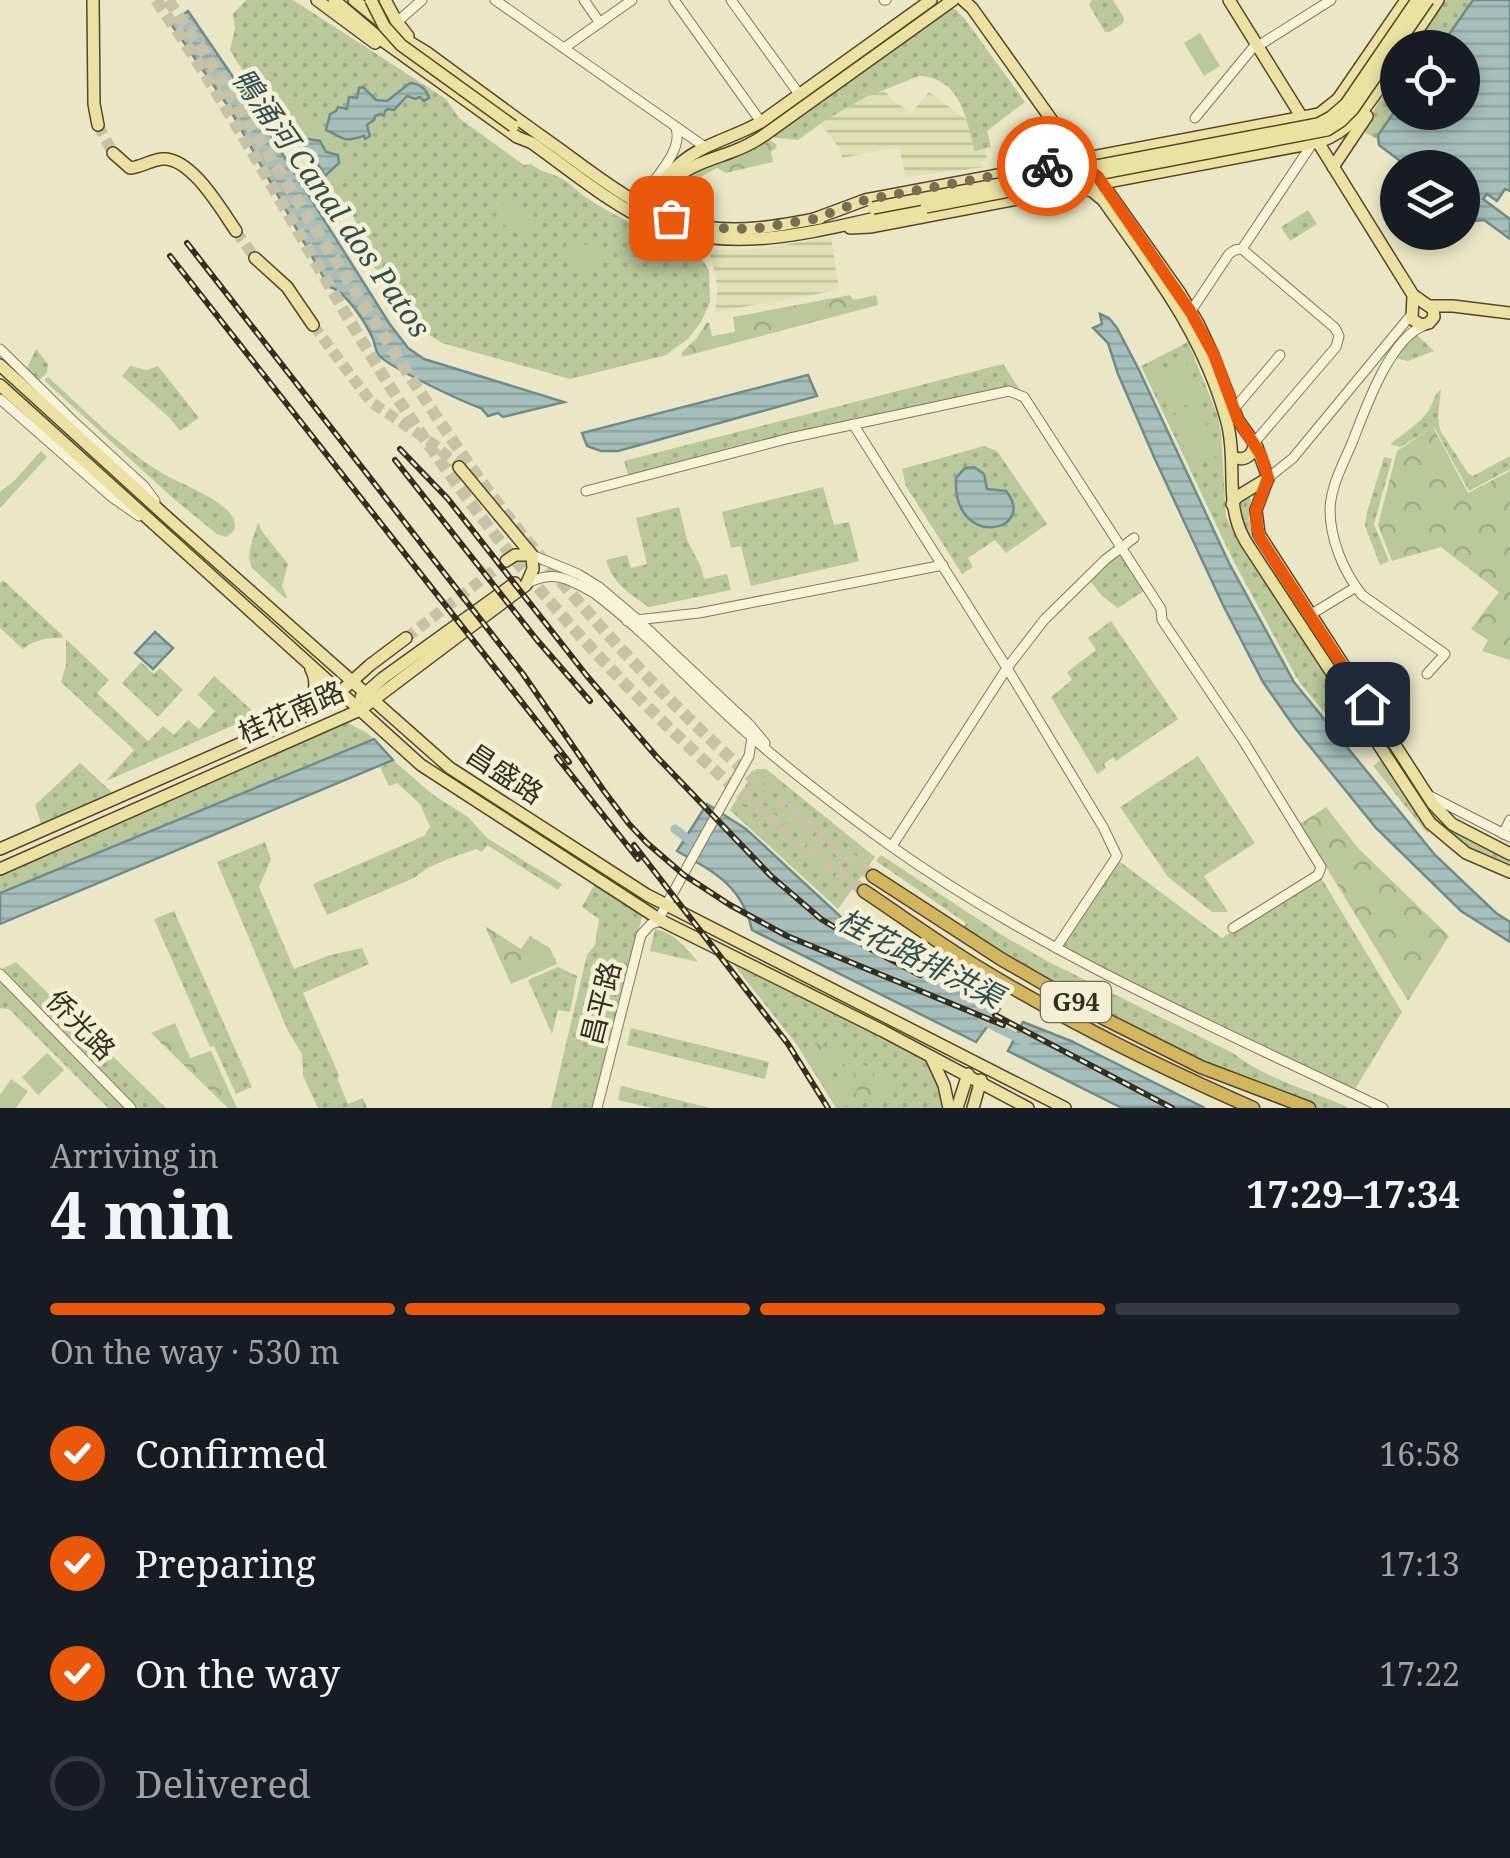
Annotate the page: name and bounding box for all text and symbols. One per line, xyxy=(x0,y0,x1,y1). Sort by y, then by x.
map controls xyxy=(1380,30,1480,250)
button: locate xyxy=(1380,30,1480,130)
water label: 鴨涌河 Canal dos Patos xyxy=(223,59,441,345)
courier xyxy=(997,116,1097,216)
icon: bike xyxy=(1020,139,1075,194)
button: layers xyxy=(1380,150,1480,250)
pin xyxy=(629,176,714,261)
icon: bag xyxy=(644,191,699,246)
pin xyxy=(1325,662,1410,747)
street label: 桂花南路 xyxy=(232,671,349,751)
icon: home xyxy=(1340,677,1395,732)
street label: 昌盛路 xyxy=(460,734,551,812)
water label: 桂花路排洪渠 xyxy=(831,899,1014,1019)
street label: 昌平路 xyxy=(571,957,629,1048)
street label: 侨光路 xyxy=(39,981,125,1068)
road number: G94 xyxy=(1041,982,1111,1022)
text: Arriving in xyxy=(50,1134,219,1177)
text: 17:29–17:34 xyxy=(1246,1167,1460,1219)
text: 4 min xyxy=(50,1170,234,1258)
text: On the way · 530 m xyxy=(50,1330,340,1373)
icon: check xyxy=(50,1426,105,1481)
text: Confirmed xyxy=(135,1427,327,1479)
text: 16:58 xyxy=(1379,1432,1460,1475)
icon: check xyxy=(50,1536,105,1591)
text: Preparing xyxy=(135,1537,316,1589)
text: 17:13 xyxy=(1379,1542,1460,1585)
icon: check xyxy=(50,1646,105,1701)
text: On the way xyxy=(135,1647,340,1699)
text: 17:22 xyxy=(1379,1652,1460,1695)
text: Delivered xyxy=(135,1757,311,1809)

